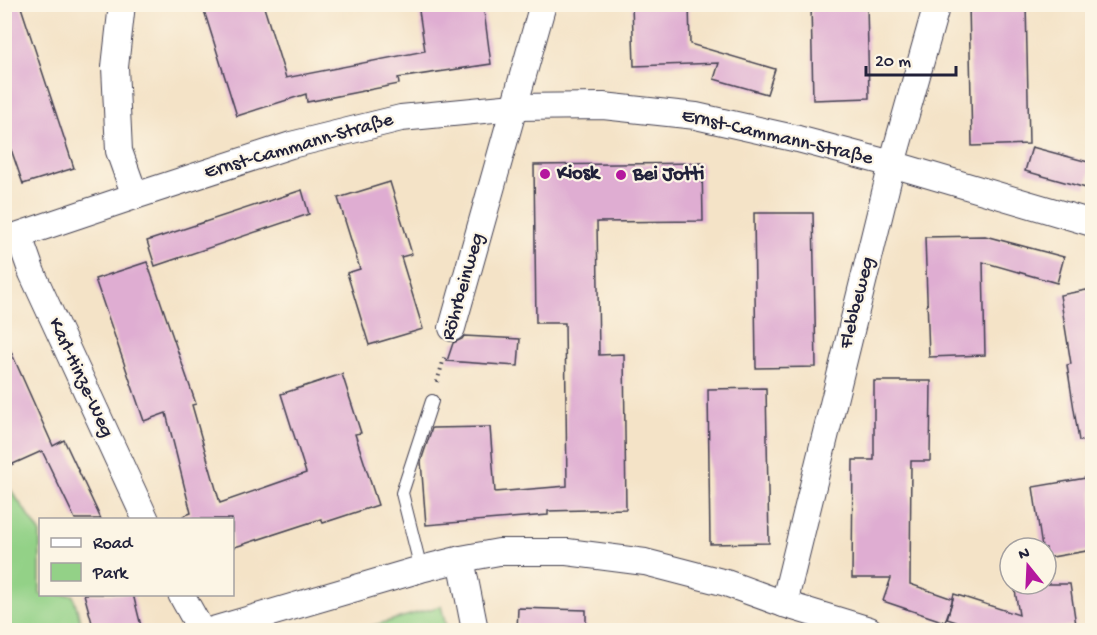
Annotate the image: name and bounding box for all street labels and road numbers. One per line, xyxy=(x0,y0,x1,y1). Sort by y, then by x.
street label: Ernst-Cammann-Straße xyxy=(679,105,876,171)
street label: Ernst-Cammann-Straße xyxy=(202,109,397,185)
street label: Röhrbeinweg xyxy=(438,231,490,343)
street label: Flebbeweg xyxy=(835,255,880,352)
street label: Karl-Hinze-Weg xyxy=(42,315,118,441)

